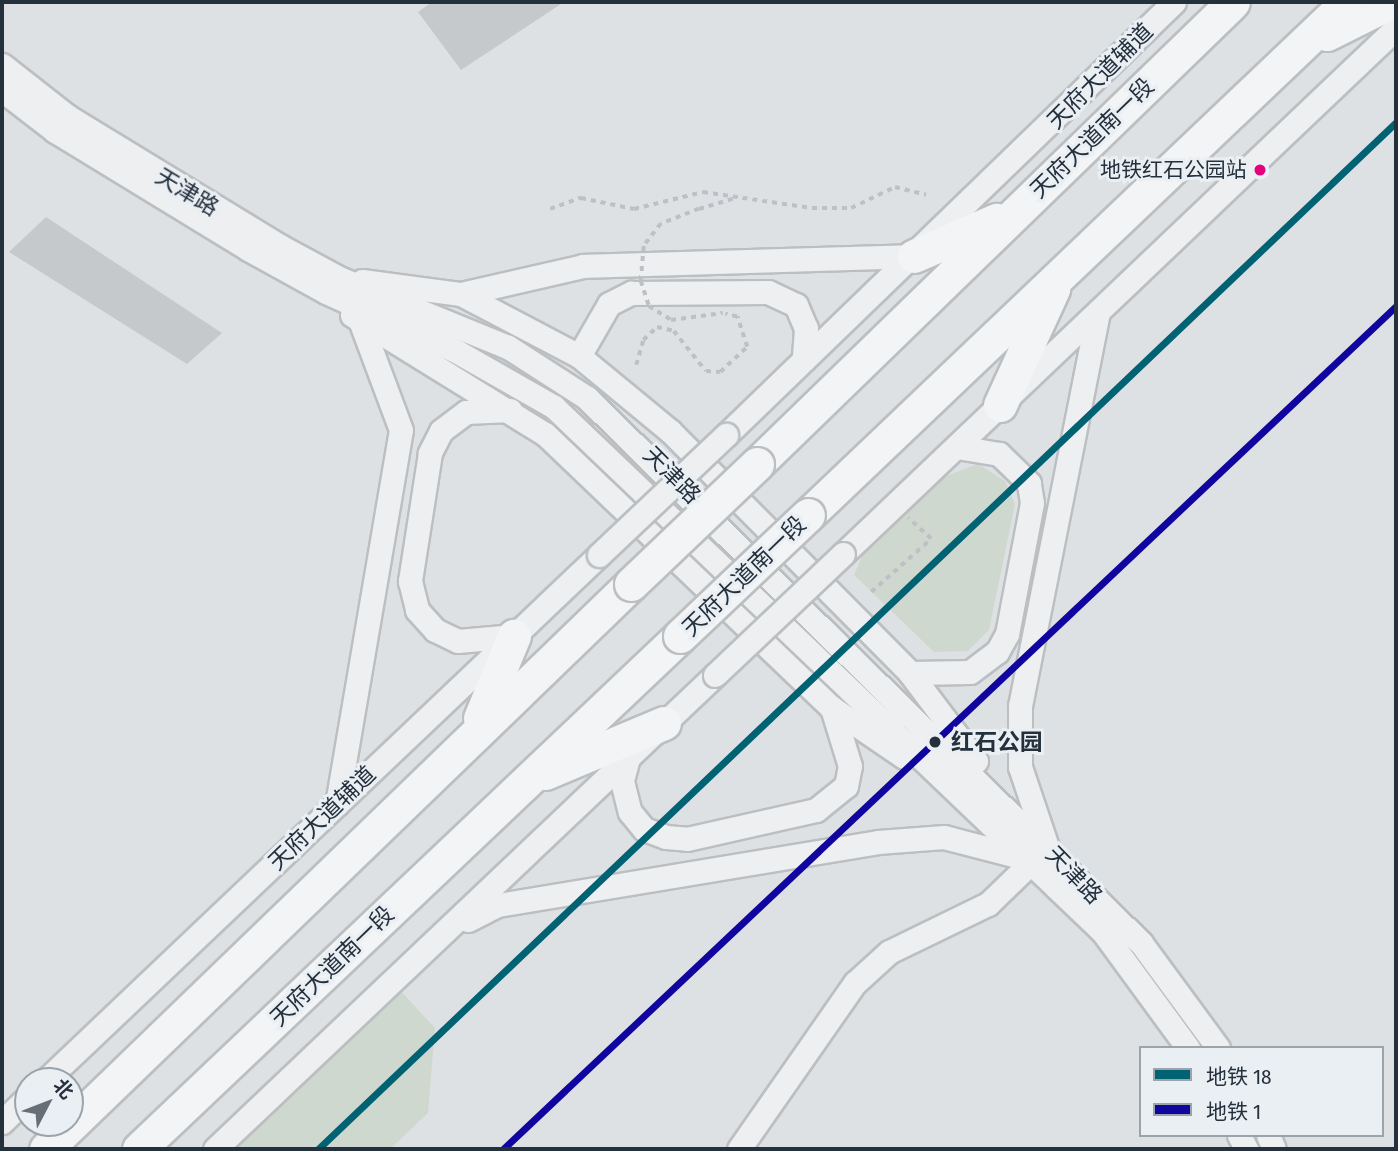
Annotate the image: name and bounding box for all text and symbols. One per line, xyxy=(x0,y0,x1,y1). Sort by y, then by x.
street label: 天府大道辅道 xyxy=(1041,17,1159,135)
street label: 天府大道南一段 xyxy=(1025,72,1159,204)
place label: 地铁红石公园站 xyxy=(1100,157,1247,183)
street label: 天津路 xyxy=(150,162,224,222)
marker: 地铁红石公园站 xyxy=(1253,163,1267,177)
street label: 天津路 xyxy=(638,441,706,509)
street label: 天府大道南一段 xyxy=(677,510,811,642)
place label: 红石公园 xyxy=(951,728,1043,756)
marker: 红石公园 xyxy=(925,732,945,752)
street label: 天府大道辅道 xyxy=(263,760,381,876)
street label: 天津路 xyxy=(1040,841,1108,909)
street label: 天府大道南一段 xyxy=(265,900,399,1032)
legend xyxy=(1139,1046,1384,1137)
text: 地铁 18 xyxy=(1206,1064,1272,1090)
north arrow xyxy=(14,1067,84,1137)
text: 北 xyxy=(49,1074,78,1104)
text: 地铁 1 xyxy=(1206,1099,1261,1125)

